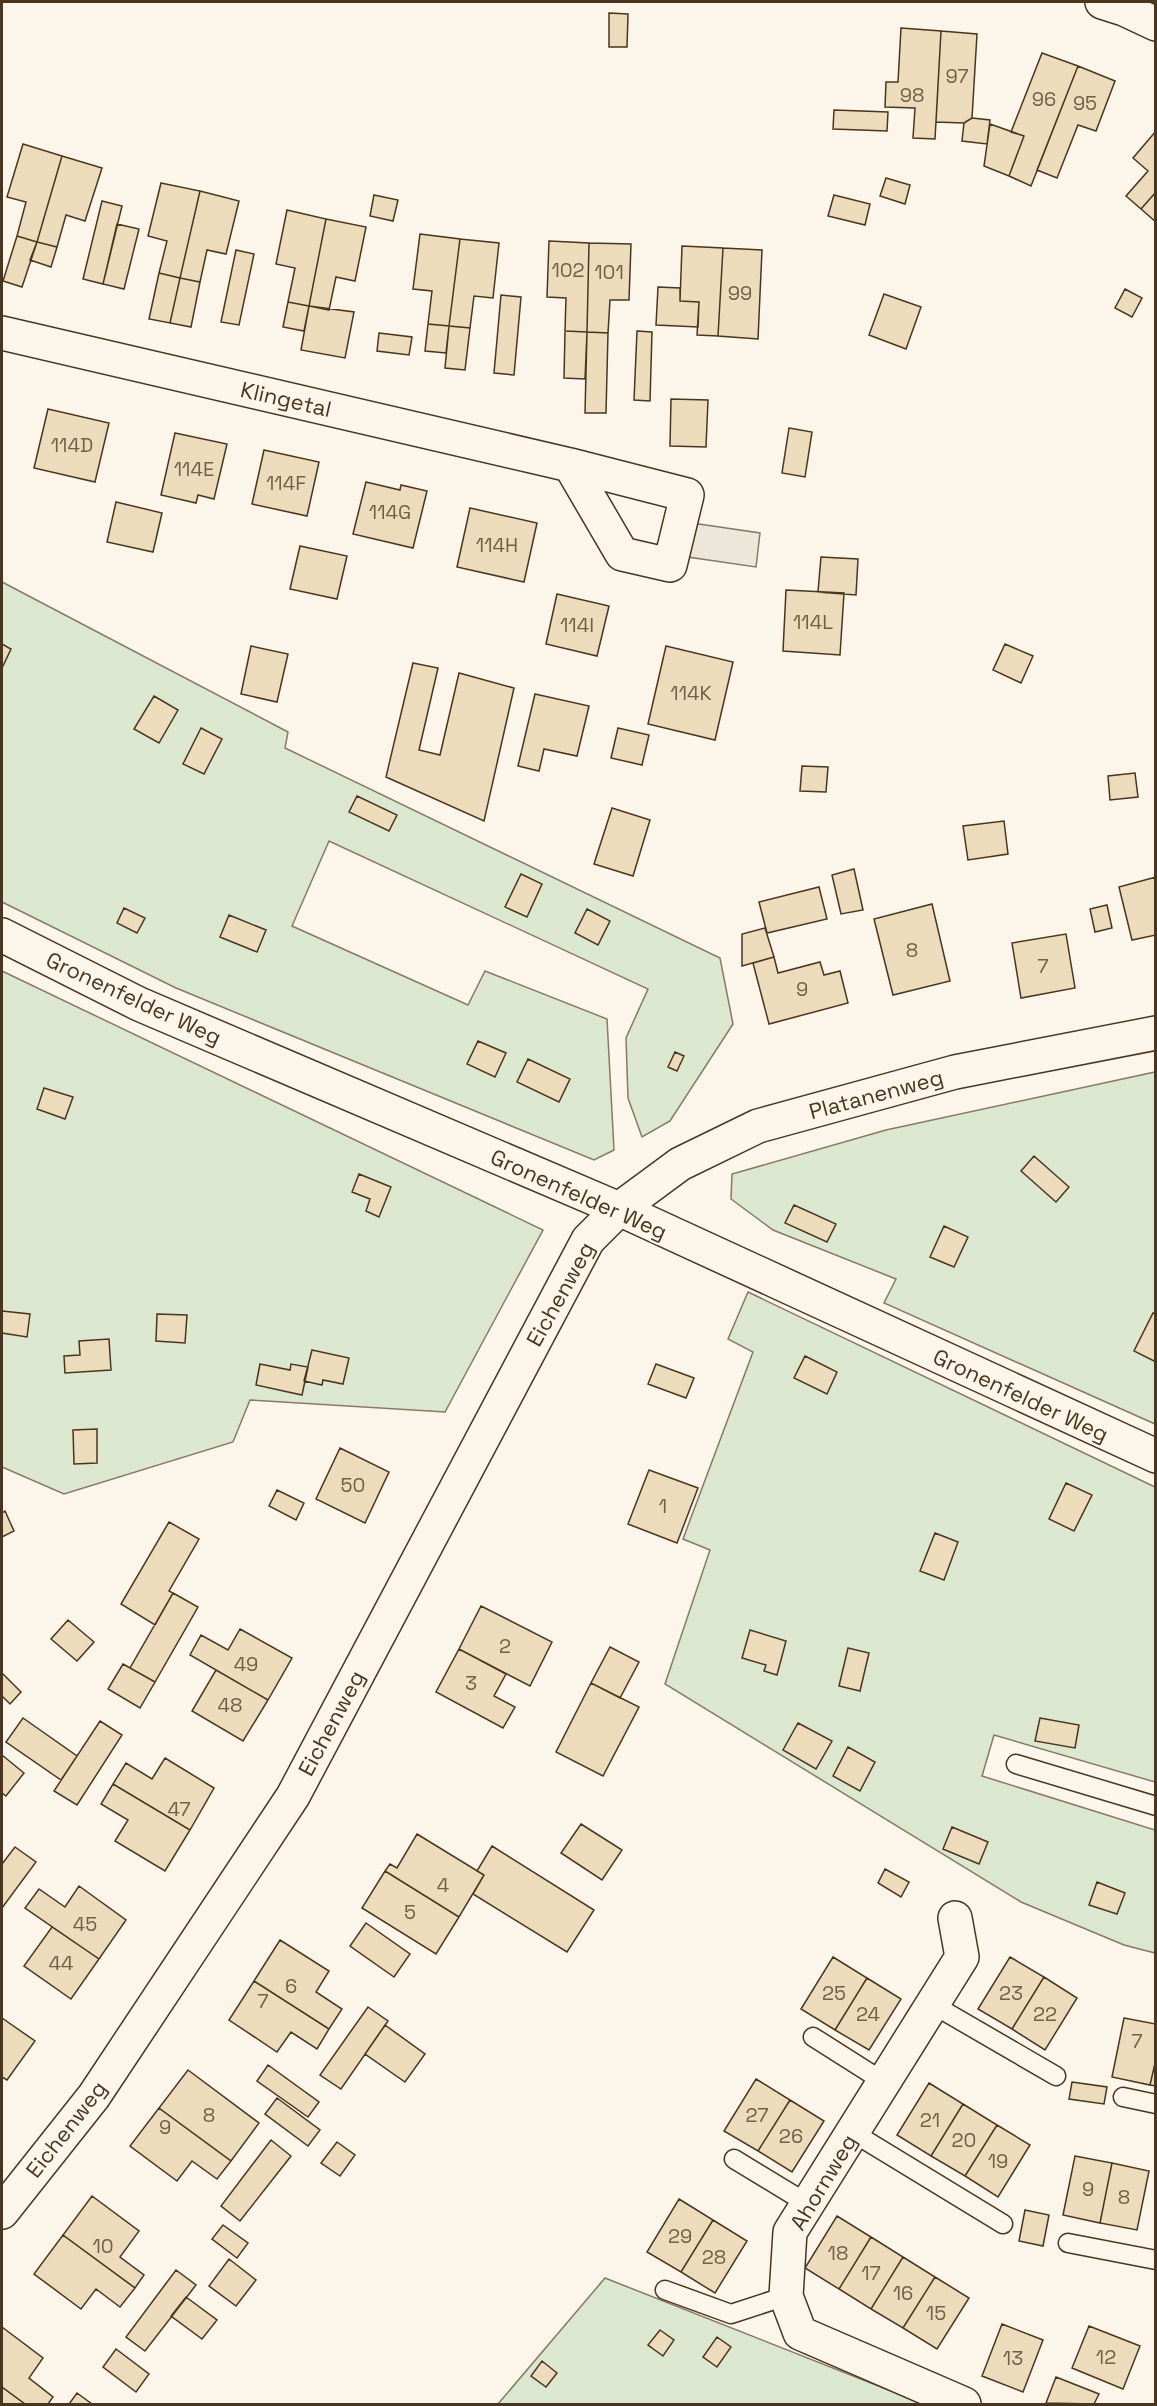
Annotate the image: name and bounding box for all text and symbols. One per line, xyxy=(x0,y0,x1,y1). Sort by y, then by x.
house number: 97 xyxy=(945,63,969,89)
house number: 98 xyxy=(900,82,924,108)
house number: 96 xyxy=(1032,86,1056,112)
house number: 95 xyxy=(1073,90,1097,116)
house number: 102 xyxy=(551,257,585,283)
house number: 101 xyxy=(594,259,624,285)
house number: 99 xyxy=(728,280,752,306)
street label: Klingetal xyxy=(238,375,334,423)
house number: 114D xyxy=(51,432,93,458)
house number: 114E xyxy=(174,456,214,482)
house number: 114F xyxy=(266,470,306,496)
house number: 114G xyxy=(369,499,411,525)
house number: 114H xyxy=(476,532,518,558)
house number: 114L xyxy=(793,609,833,635)
house number: 114I xyxy=(560,612,594,638)
house number: 114K xyxy=(670,680,712,706)
house number: 8 xyxy=(906,937,918,963)
street label: Gronenfelder Weg xyxy=(42,945,226,1051)
house number: 7 xyxy=(1037,953,1049,979)
house number: 9 xyxy=(796,976,808,1002)
street label: Platanenweg xyxy=(806,1063,946,1125)
street label: Gronenfelder Weg xyxy=(486,1142,672,1246)
street label: Eichenweg xyxy=(520,1237,600,1351)
street label: Gronenfelder Weg xyxy=(929,1342,1113,1448)
house number: 50 xyxy=(341,1472,365,1498)
house number: 1 xyxy=(659,1493,667,1519)
house number: 2 xyxy=(499,1633,511,1659)
house number: 49 xyxy=(234,1651,258,1677)
street label: Eichenweg xyxy=(292,1665,370,1781)
house number: 3 xyxy=(465,1670,477,1696)
house number: 48 xyxy=(218,1692,242,1718)
house number: 47 xyxy=(167,1796,191,1822)
house number: 4 xyxy=(437,1872,449,1898)
house number: 5 xyxy=(404,1899,416,1925)
house number: 45 xyxy=(73,1911,97,1937)
house number: 44 xyxy=(49,1950,74,1976)
house number: 6 xyxy=(285,1973,297,1999)
house number: 25 xyxy=(822,1980,846,2006)
house number: 23 xyxy=(999,1980,1023,2006)
house number: 7 xyxy=(257,1988,269,2014)
house number: 24 xyxy=(856,2001,880,2027)
house number: 22 xyxy=(1033,2001,1057,2027)
house number: 7 xyxy=(1131,2028,1143,2054)
street label: Eichenweg xyxy=(19,2075,113,2183)
house number: 8 xyxy=(203,2102,215,2128)
house number: 27 xyxy=(745,2102,769,2128)
house number: 21 xyxy=(920,2107,940,2133)
house number: 9 xyxy=(159,2114,171,2140)
house number: 26 xyxy=(779,2123,803,2149)
house number: 20 xyxy=(952,2127,976,2153)
street label: Ahornweg xyxy=(783,2129,863,2235)
house number: 19 xyxy=(988,2148,1008,2174)
house number: 9 xyxy=(1082,2176,1094,2202)
house number: 8 xyxy=(1118,2184,1130,2210)
house number: 29 xyxy=(668,2223,692,2249)
house number: 10 xyxy=(92,2233,114,2259)
house number: 18 xyxy=(828,2240,848,2266)
house number: 28 xyxy=(702,2244,726,2270)
house number: 17 xyxy=(861,2260,881,2286)
house number: 16 xyxy=(893,2280,913,2306)
house number: 15 xyxy=(926,2300,946,2326)
house number: 12 xyxy=(1096,2344,1116,2370)
house number: 13 xyxy=(1003,2345,1023,2371)

